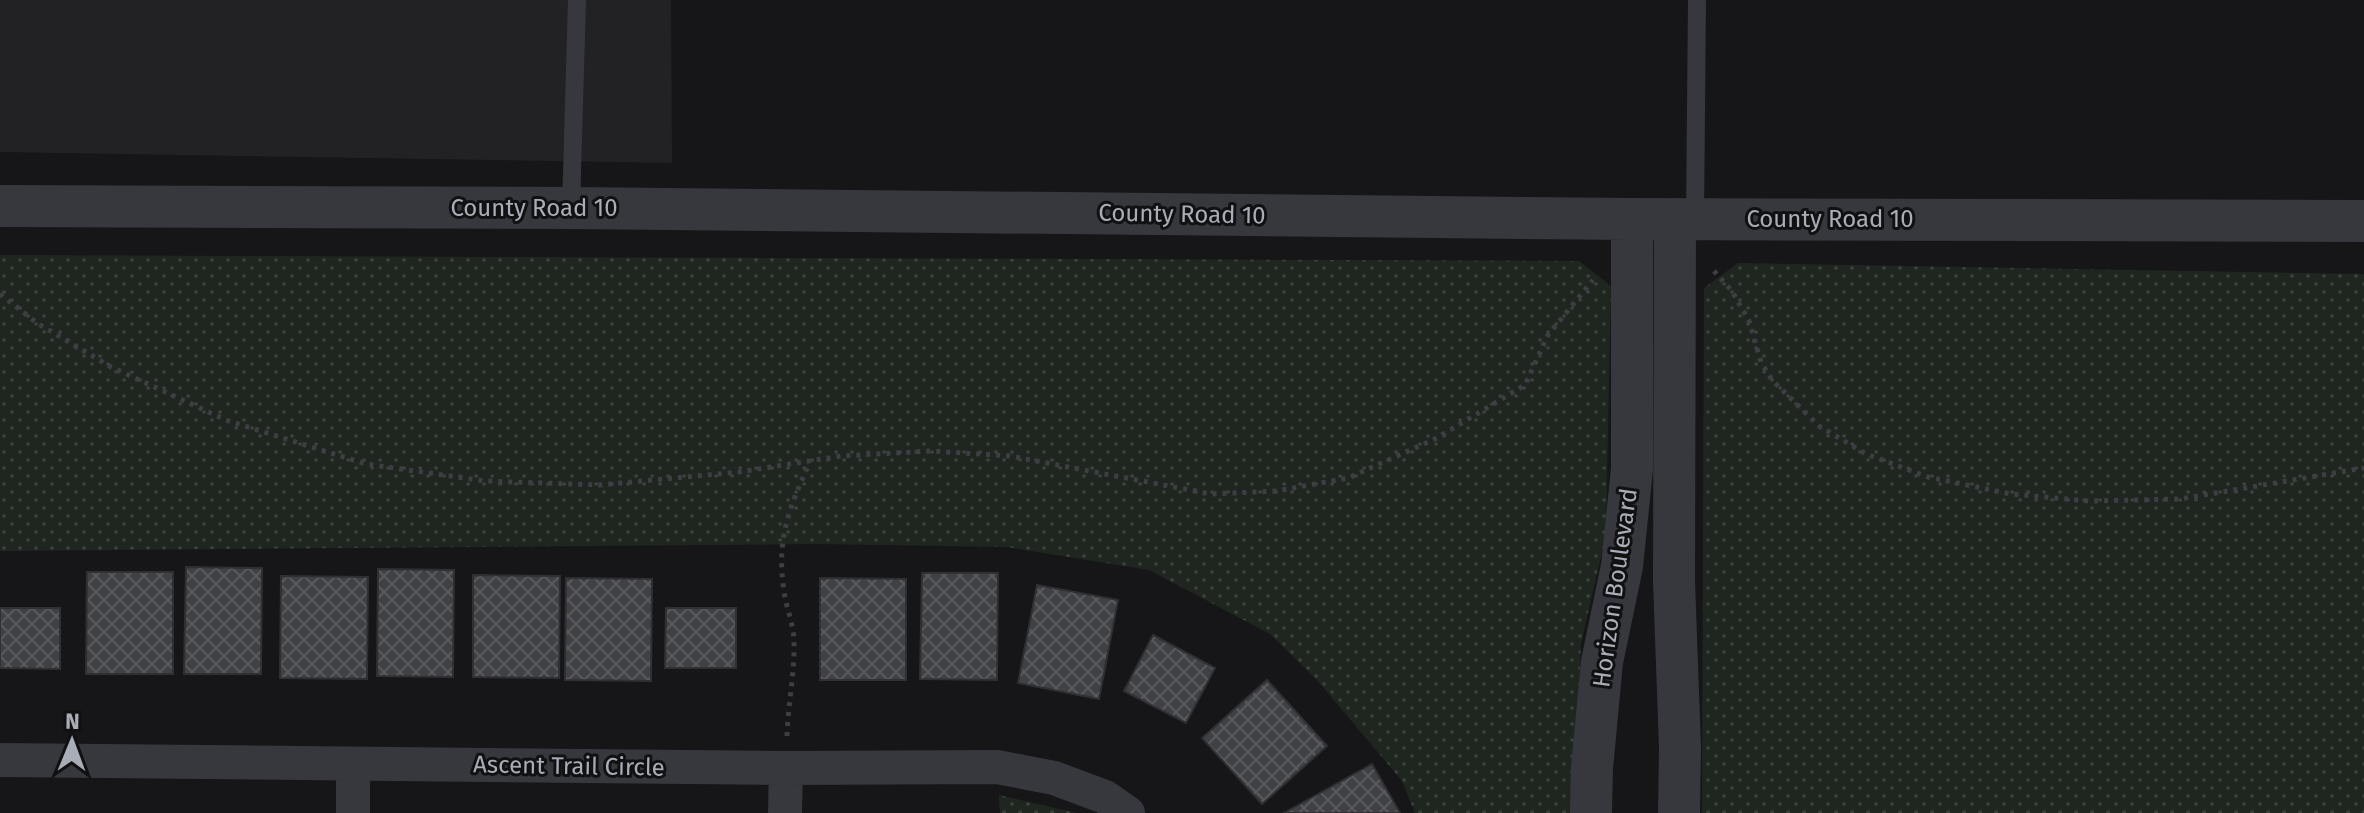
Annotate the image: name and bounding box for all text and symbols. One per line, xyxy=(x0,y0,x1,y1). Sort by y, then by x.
street label: County Road 10 xyxy=(450,194,618,222)
street label: County Road 10 xyxy=(1098,199,1266,229)
street label: County Road 10 xyxy=(1746,205,1914,233)
street label: Horizon Boulevard xyxy=(1587,487,1643,689)
north arrow xyxy=(32,701,112,781)
text: N xyxy=(65,708,80,735)
street label: Ascent Trail Circle xyxy=(473,750,665,782)

